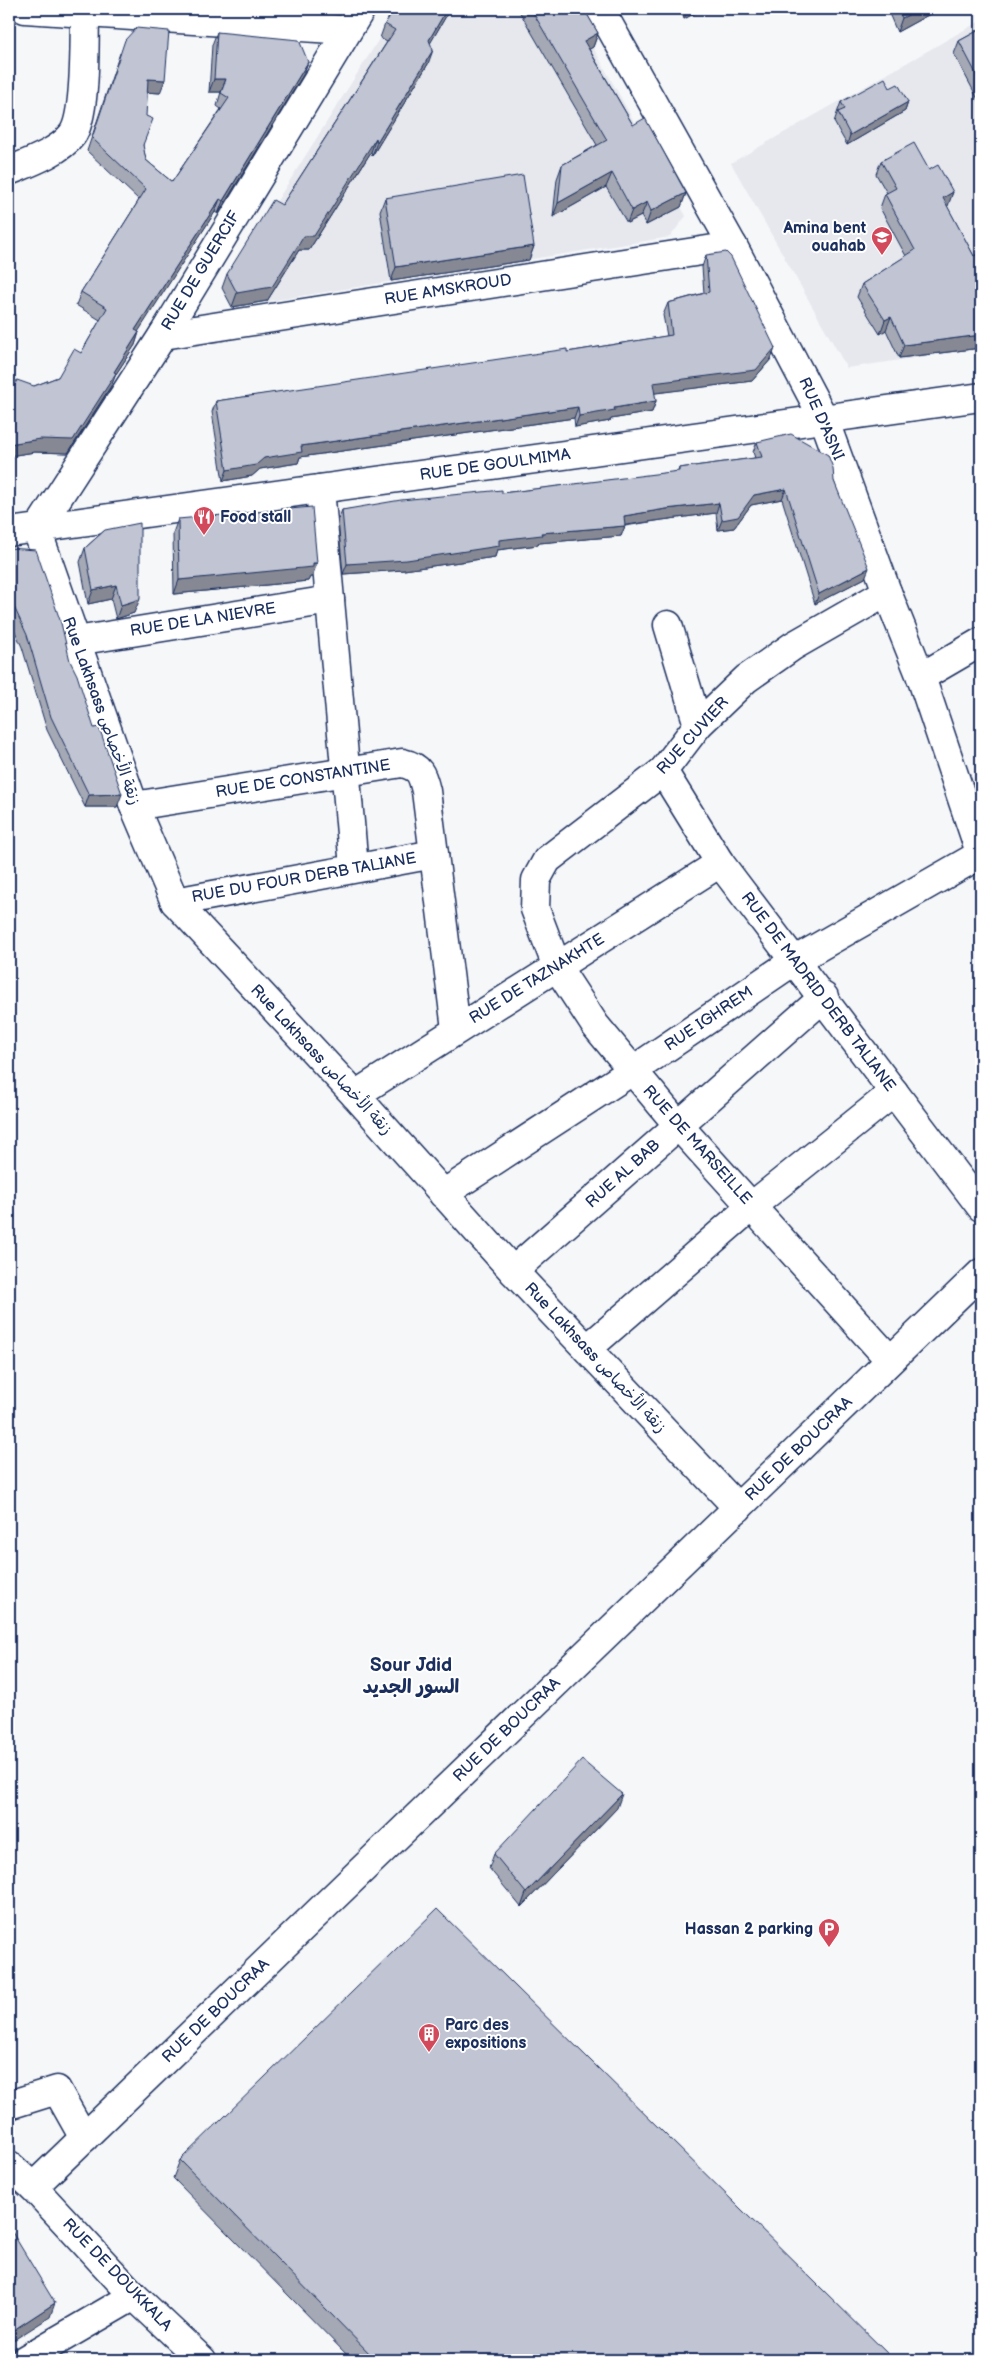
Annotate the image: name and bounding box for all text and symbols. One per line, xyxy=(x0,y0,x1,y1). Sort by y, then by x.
street label: RUE DE GUERCIF xyxy=(158,207,244,334)
place label: Amina bent ouahab xyxy=(783,219,867,256)
school or university icon: Amina bent ouahab xyxy=(870,225,894,256)
street label: RUE AMSKROUD xyxy=(383,271,513,309)
street label: RUE D'ASNI xyxy=(794,375,848,463)
street label: RUE DE GOULMIMA xyxy=(418,445,572,485)
restaurant icon: Food stall xyxy=(192,505,216,536)
place label: Food stall xyxy=(220,508,291,527)
street label: RUE DE LA NIEVRE xyxy=(129,599,277,641)
street label: Rue Lakhsass زنقة الأخصاص xyxy=(58,614,146,808)
street label: RUE CUVIER xyxy=(653,693,733,779)
street label: RUE DE CONSTANTINE xyxy=(214,756,392,802)
street label: RUE DU FOUR DERB TALIANE xyxy=(190,849,418,907)
street label: RUE DE MADRID DERB TALIANE xyxy=(737,889,899,1095)
street label: RUE DE TAZNAKHTE xyxy=(466,930,608,1028)
street label: Rue Lakhsass زنقة الأخصاص xyxy=(246,980,397,1139)
street label: RUE IGHREM xyxy=(661,983,757,1055)
street label: RUE DE MARSEILLE xyxy=(639,1082,755,1208)
street label: RUE AL BAB xyxy=(582,1136,664,1212)
street label: Rue Lakhsass زنقة الأخصاص xyxy=(520,1278,671,1437)
street label: RUE DE BOUCRAA xyxy=(741,1393,857,1505)
district label: Sour Jdid السور الجديد xyxy=(363,1654,460,1699)
street label: RUE DE BOUCRAA xyxy=(449,1674,565,1786)
parking icon: Hassan 2 parking xyxy=(817,1917,841,1948)
place label: Hassan 2 parking xyxy=(685,1920,813,1939)
street label: RUE DE BOUCRAA xyxy=(158,1955,274,2067)
place label: Parc des expositions xyxy=(445,2016,527,2053)
building icon: Parc des expositions xyxy=(417,2022,441,2053)
street label: RUE DE DOUKKALA xyxy=(58,2215,176,2335)

